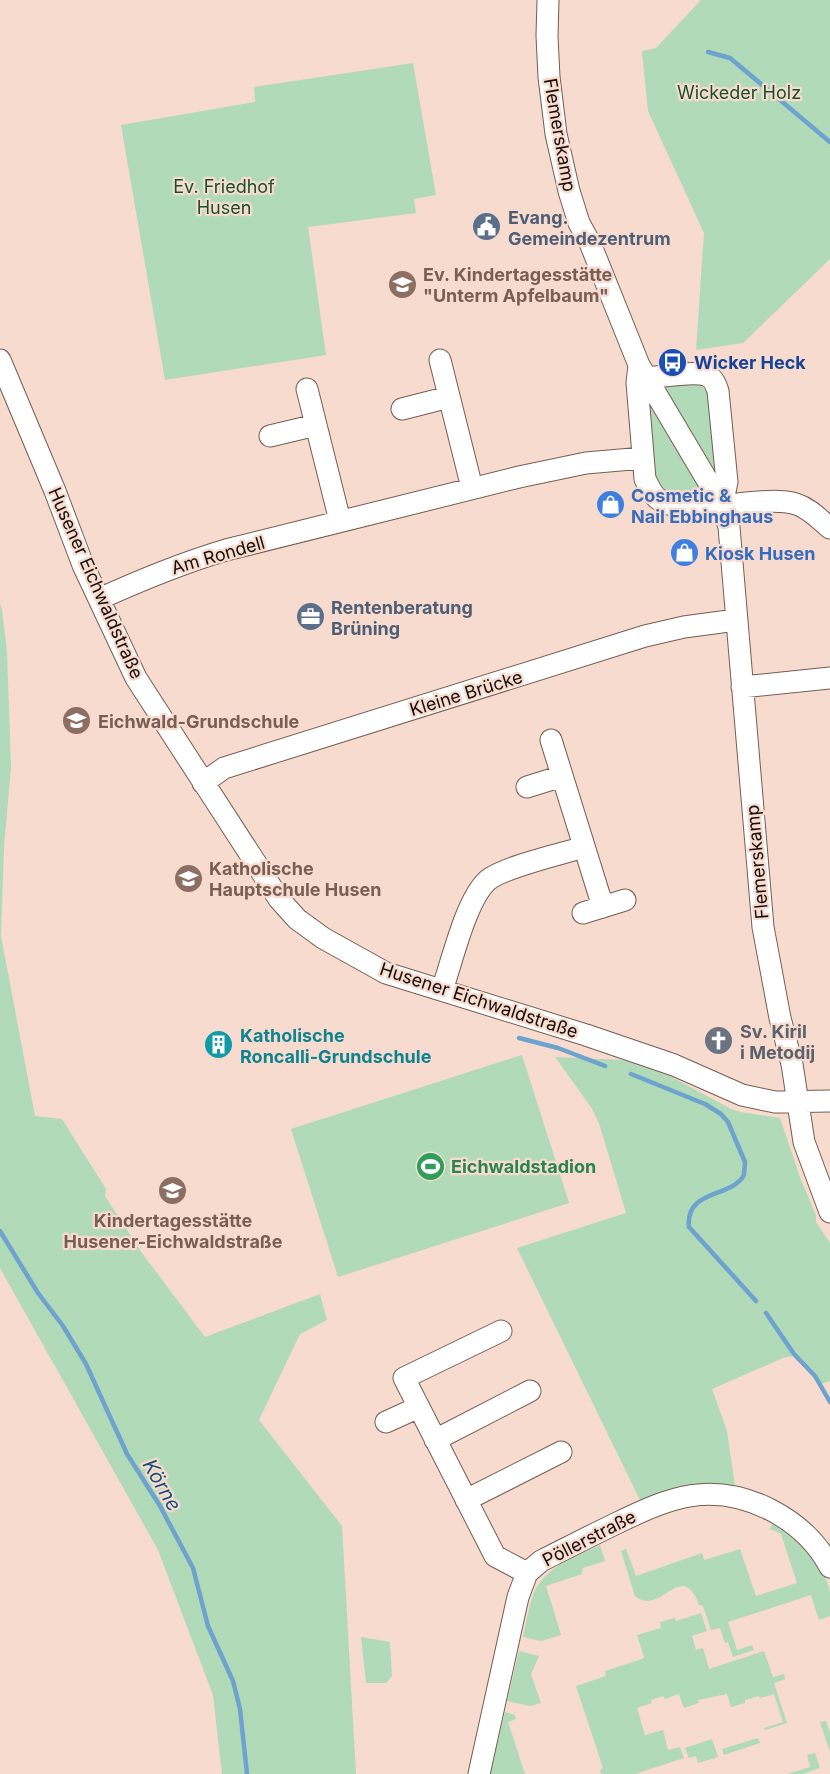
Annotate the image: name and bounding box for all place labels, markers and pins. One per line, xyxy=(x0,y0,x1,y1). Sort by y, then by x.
place label: Evang. Gemeindezentrum xyxy=(508,207,671,249)
public building icon: Evang. Gemeindezentrum xyxy=(471,211,503,243)
place label: Ev. Kindertagesstätte "Unterm Apfelbaum" xyxy=(423,264,613,306)
school or university icon: Ev. Kindertagesstätte "Unterm Apfelbaum" xyxy=(386,268,418,300)
bus stop icon: Wicker Heck xyxy=(657,346,689,378)
place label: Wicker Heck xyxy=(694,352,806,373)
place label: Cosmetic & Nail Ebbinghaus xyxy=(631,485,773,527)
shop icon: Cosmetic & Nail Ebbinghaus xyxy=(594,489,626,521)
shop icon: Kiosk Husen xyxy=(668,537,700,569)
place label: Kiosk Husen xyxy=(705,543,815,564)
place label: Rentenberatung Brüning xyxy=(331,597,473,639)
office icon: Rentenberatung Brüning xyxy=(294,601,326,633)
school or university icon: Eichwald-Grundschule xyxy=(61,705,93,737)
place label: Eichwald-Grundschule xyxy=(98,711,300,732)
place label: Katholische Hauptschule Husen xyxy=(209,858,382,900)
school or university icon: Katholische Hauptschule Husen xyxy=(172,862,204,894)
place label: Sv. Kiril i Metodij xyxy=(740,1021,815,1063)
place label: Katholische Roncalli-Grundschule xyxy=(240,1025,432,1067)
church icon: Sv. Kiril i Metodij xyxy=(703,1025,735,1057)
building icon: Katholische Roncalli-Grundschule xyxy=(203,1029,235,1061)
sports icon: Eichwaldstadion xyxy=(414,1150,446,1182)
place label: Eichwaldstadion xyxy=(451,1156,596,1177)
school or university icon: Kindertagesstätte Husener-Eichwaldstraße xyxy=(157,1175,189,1207)
place label: Kindertagesstätte Husener-Eichwaldstraße xyxy=(64,1210,283,1252)

